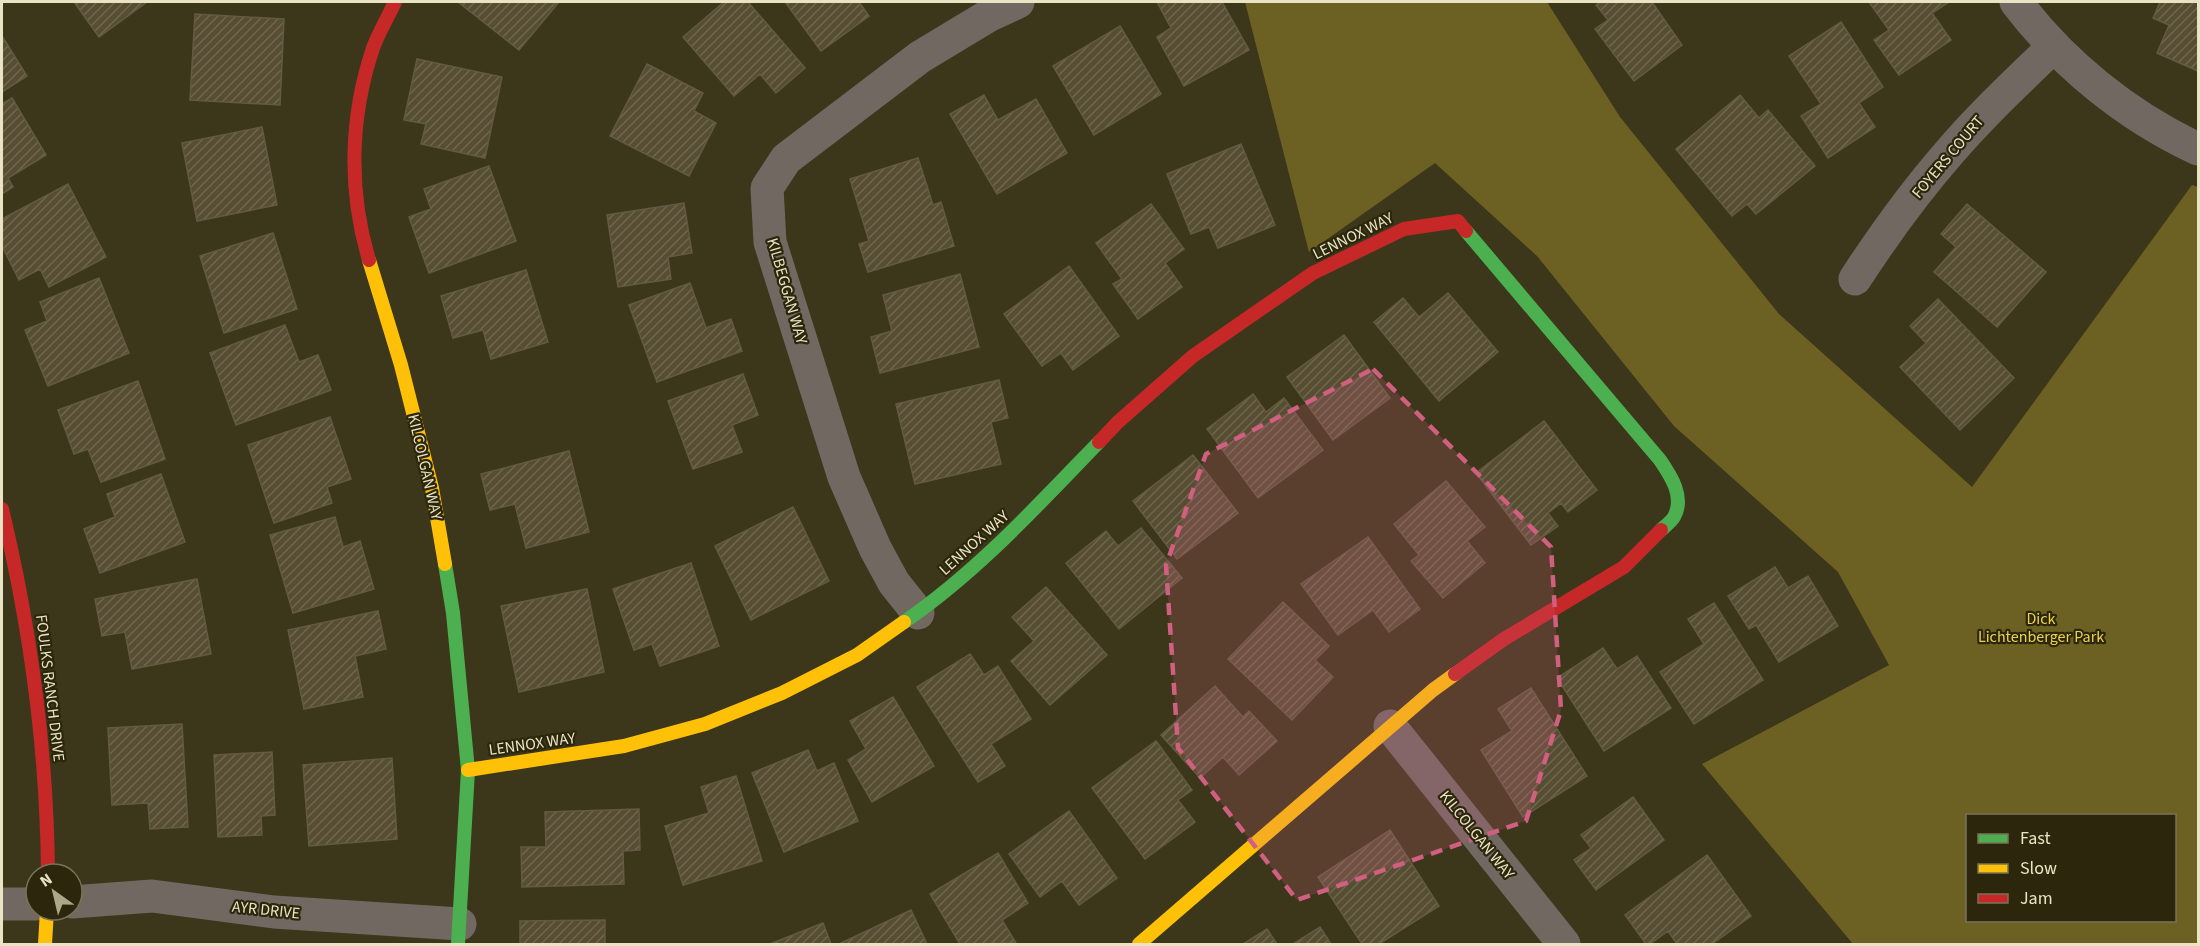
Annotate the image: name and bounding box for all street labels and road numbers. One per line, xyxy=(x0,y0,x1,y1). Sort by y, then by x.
street label: FOYERS COURT xyxy=(1907,111,1989,203)
street label: LENNOX WAY xyxy=(1309,207,1397,265)
street label: KILBEGGAN WAY xyxy=(761,235,813,347)
street label: KILCOLGAN WAY xyxy=(402,412,448,523)
street label: LENNOX WAY xyxy=(934,505,1014,580)
street label: FOULKS RANCH DRIVE xyxy=(30,613,70,763)
street label: LENNOX WAY xyxy=(487,727,577,761)
street label: KILCOLGAN WAY xyxy=(1434,786,1520,884)
street label: AYR DRIVE xyxy=(231,895,301,925)

